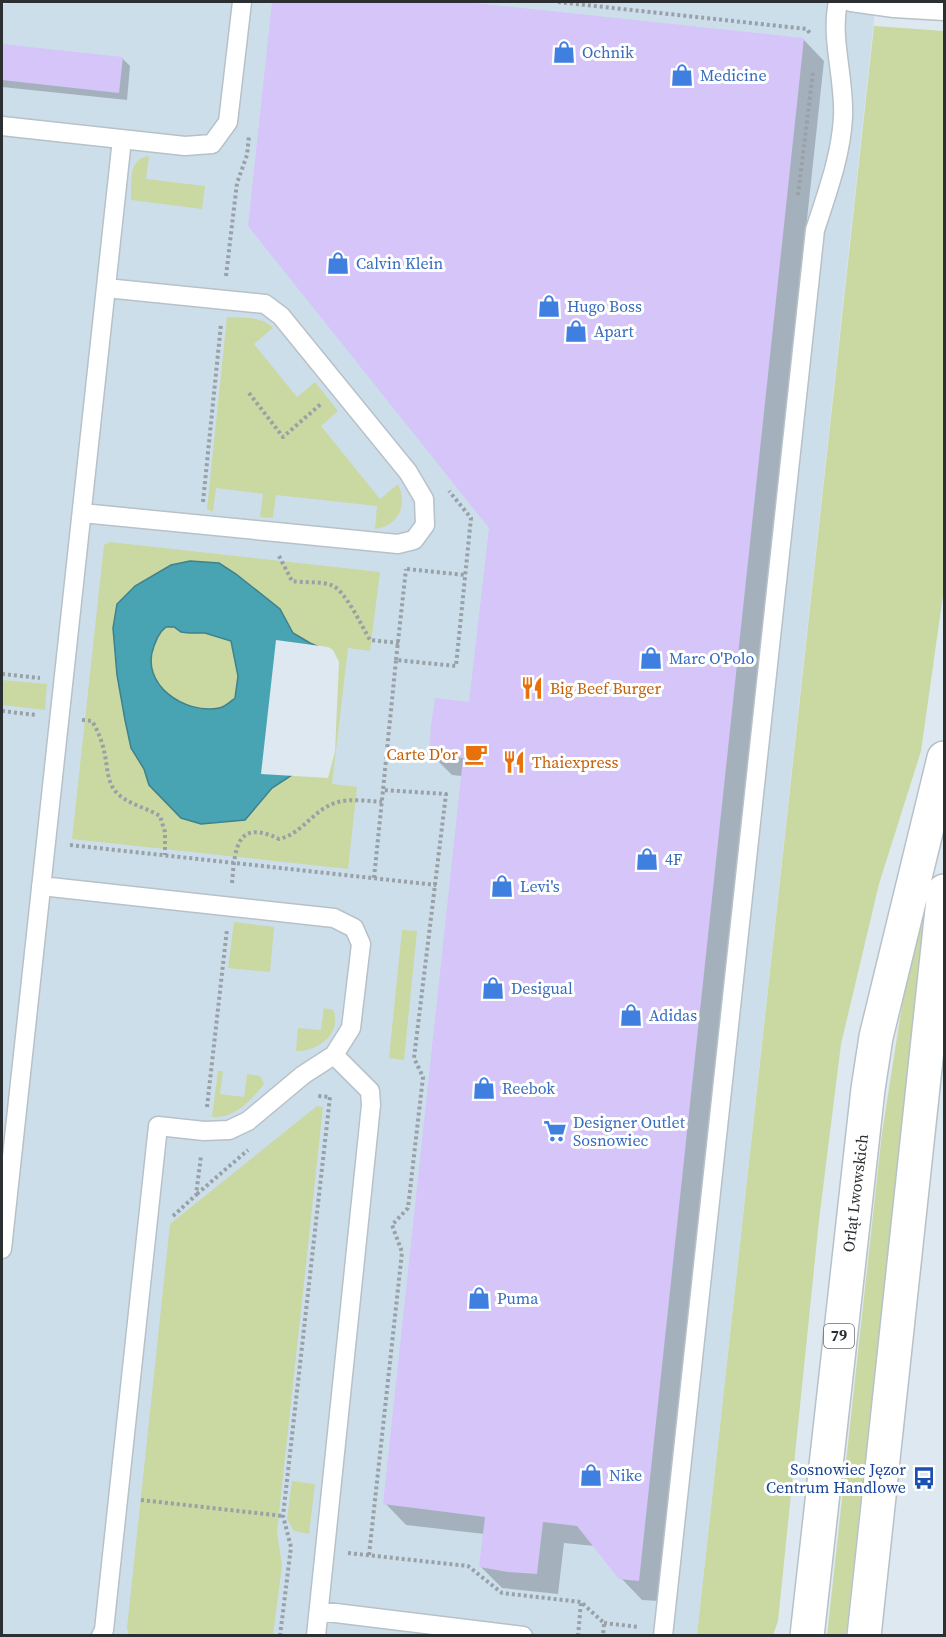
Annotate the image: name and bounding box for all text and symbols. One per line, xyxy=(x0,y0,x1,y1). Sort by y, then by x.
shop icon: Ochnik xyxy=(551,39,577,65)
place label: Ochnik xyxy=(582,41,634,63)
shop icon: Medicine xyxy=(669,62,695,88)
place label: Medicine xyxy=(700,64,767,86)
shop icon: Calvin Klein xyxy=(325,250,351,276)
place label: Calvin Klein xyxy=(356,252,443,274)
shop icon: Hugo Boss xyxy=(536,293,562,319)
place label: Hugo Boss xyxy=(567,295,642,317)
shop icon: Apart xyxy=(563,318,589,344)
place label: Apart xyxy=(594,320,635,342)
shop icon: Marc O'Polo xyxy=(638,645,664,671)
place label: Marc O'Polo xyxy=(669,647,755,669)
restaurant icon: Big Beef Burger xyxy=(519,675,545,701)
place label: Big Beef Burger xyxy=(550,677,661,699)
cafe icon: Carte D'or xyxy=(463,741,489,767)
place label: Carte D'or xyxy=(386,743,458,765)
restaurant icon: Thaiexpress xyxy=(501,749,527,775)
place label: Thaiexpress xyxy=(532,751,618,773)
shop icon: 4F xyxy=(634,846,660,872)
place label: 4F xyxy=(665,848,682,870)
shop icon: Levi's xyxy=(489,873,515,899)
place label: Levi's xyxy=(520,875,560,897)
shop icon: Desigual xyxy=(480,975,506,1001)
place label: Desigual xyxy=(511,977,573,999)
shop icon: Adidas xyxy=(618,1002,644,1028)
place label: Adidas xyxy=(649,1004,697,1026)
shop icon: Reebok xyxy=(471,1075,497,1101)
place label: Reebok xyxy=(502,1077,555,1099)
place label: Designer Outlet Sosnowiec xyxy=(573,1111,686,1151)
supermarket icon: Designer Outlet Sosnowiec xyxy=(542,1118,568,1144)
street label: Orląt Lwowskich xyxy=(837,1132,873,1253)
shop icon: Puma xyxy=(466,1285,492,1311)
place label: Puma xyxy=(497,1287,539,1309)
road number: 79 xyxy=(824,1324,854,1348)
place label: Sosnowiec Jęzor Centrum Handlowe xyxy=(766,1458,906,1498)
shop icon: Nike xyxy=(578,1462,604,1488)
place label: Nike xyxy=(609,1464,642,1486)
bus stop icon: Sosnowiec Jęzor Centrum Handlowe xyxy=(911,1465,937,1491)

